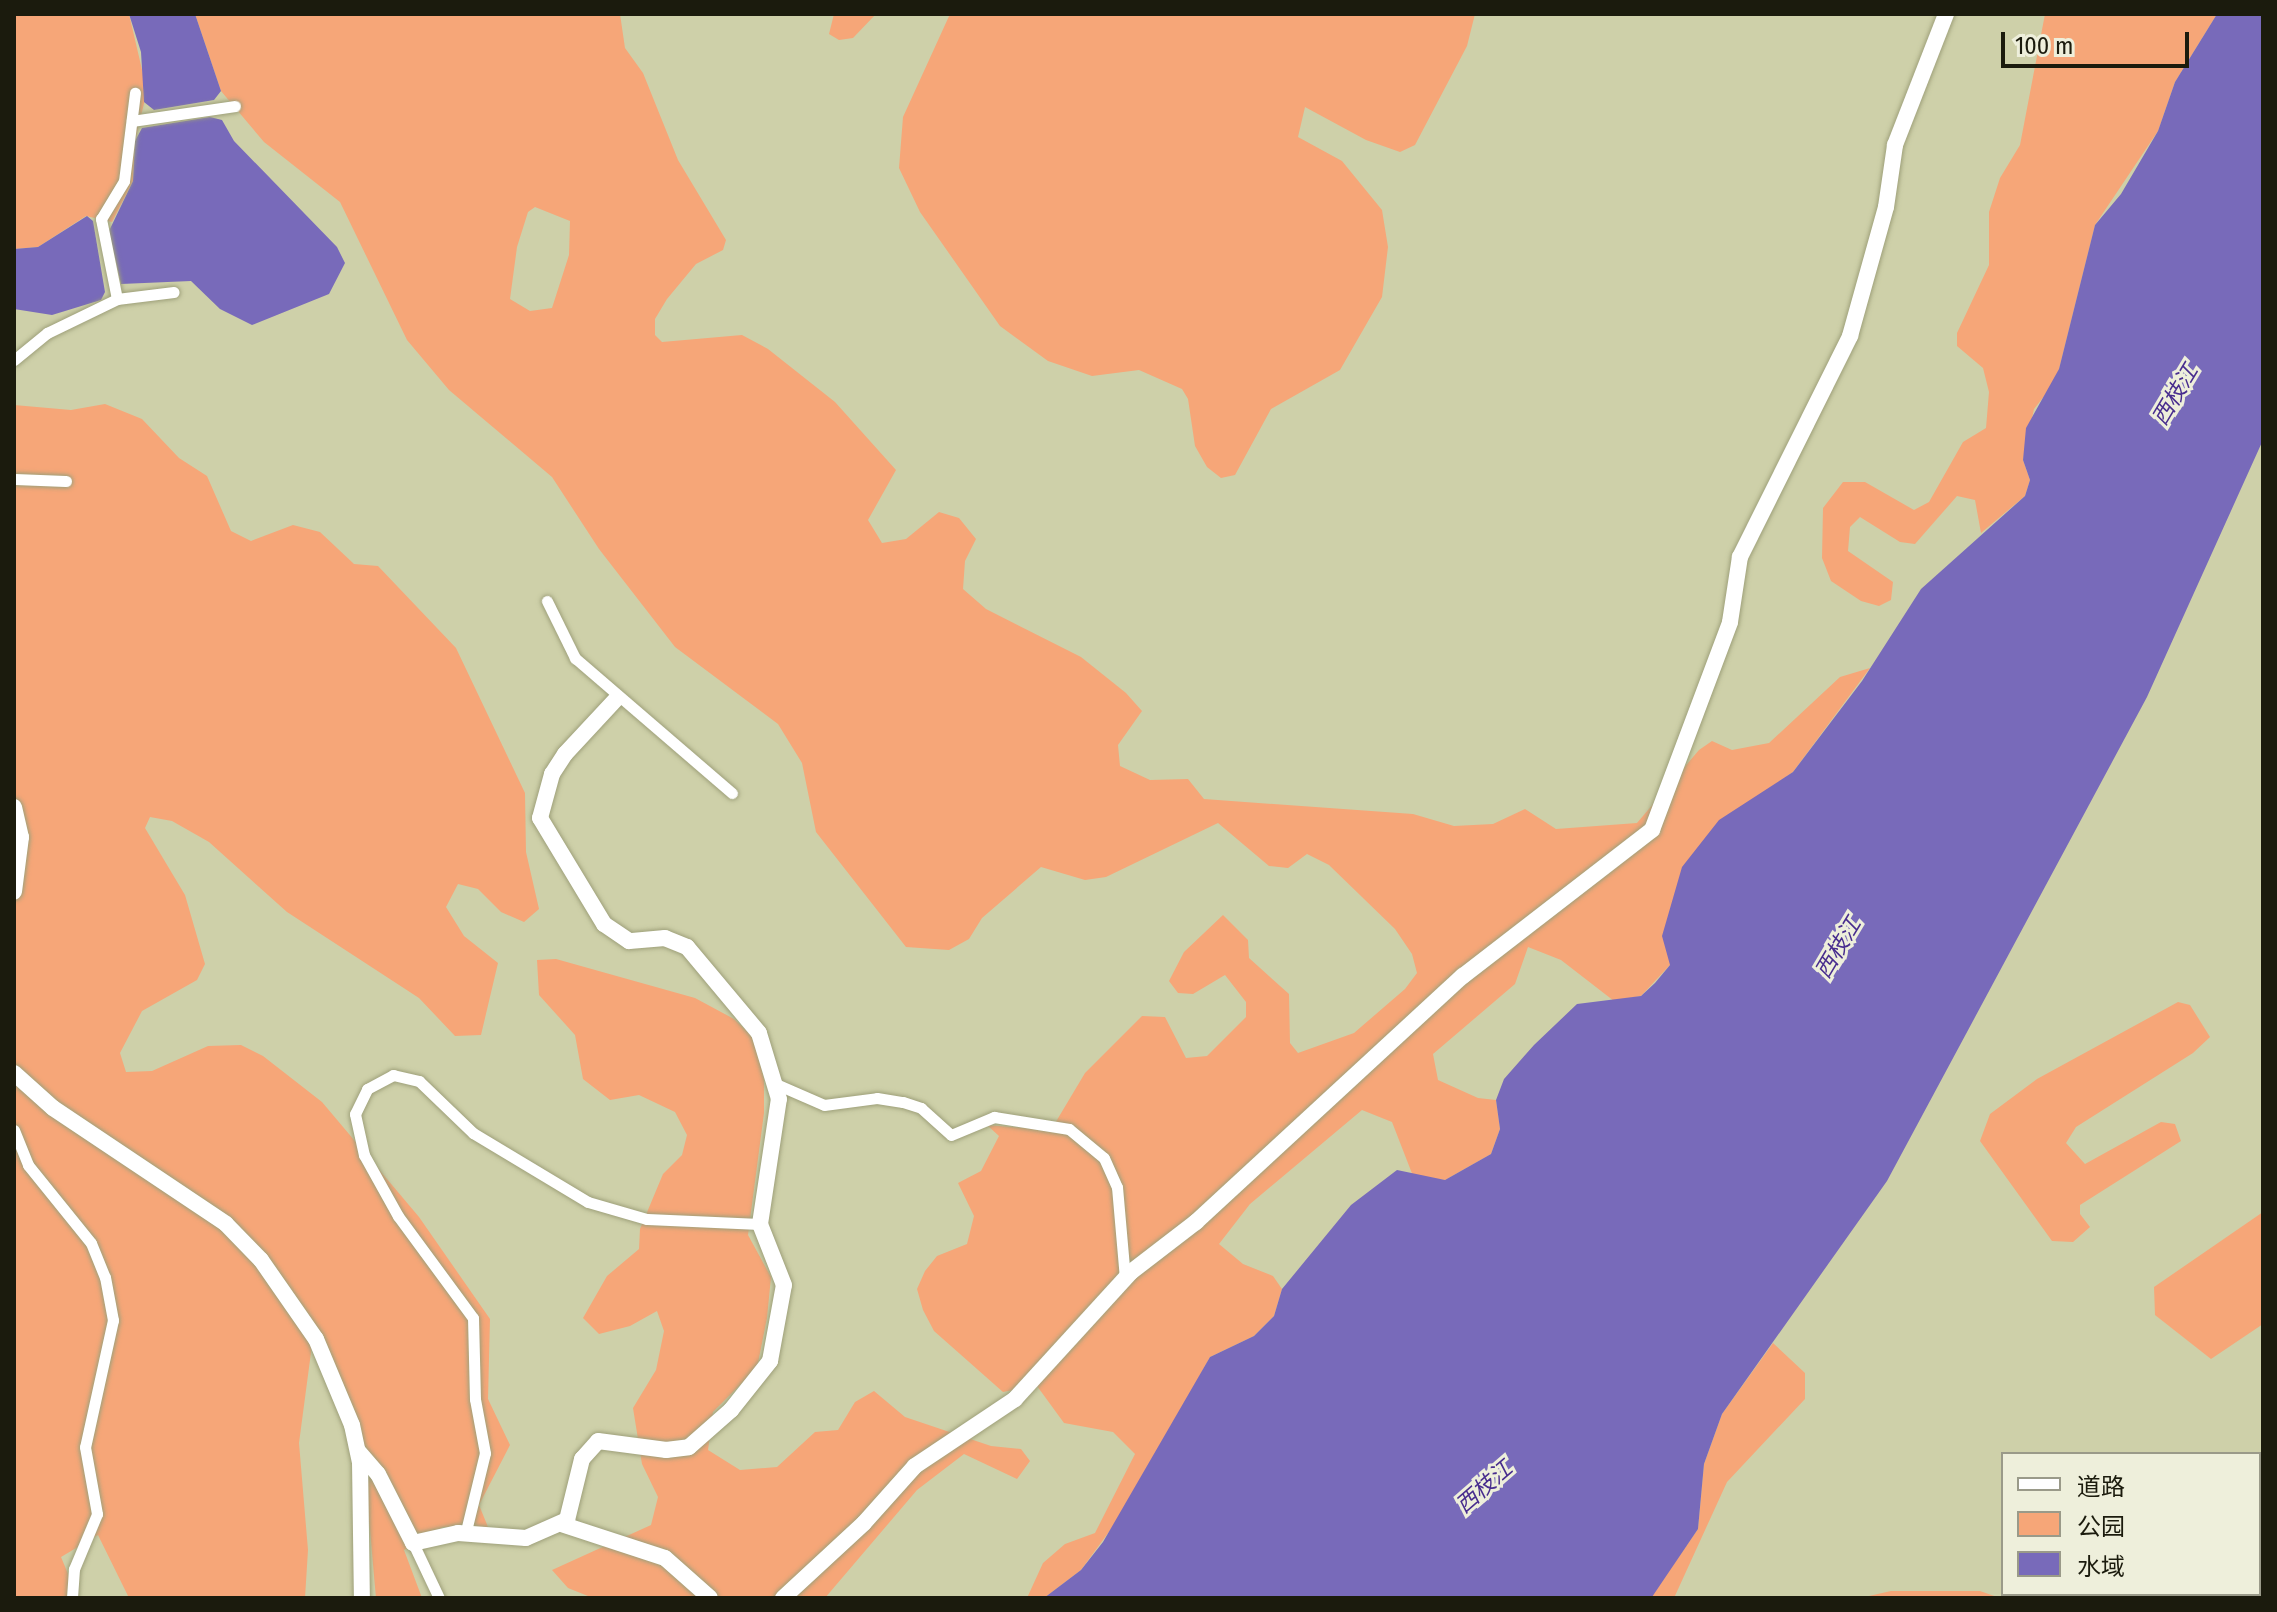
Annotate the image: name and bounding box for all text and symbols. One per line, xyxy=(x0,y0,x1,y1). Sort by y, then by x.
scale bar xyxy=(2005,16,2193,66)
text: 100 m xyxy=(2015,32,2073,60)
water label: 西枝江 xyxy=(2147,360,2203,430)
water label: 西枝江 xyxy=(1810,913,1866,983)
legend xyxy=(2001,1452,2261,1596)
water label: 西枝江 xyxy=(1450,1455,1518,1519)
text: 道路 xyxy=(2077,1473,2125,1501)
text: 公园 xyxy=(2077,1513,2125,1541)
text: 水域 xyxy=(2077,1553,2125,1581)

